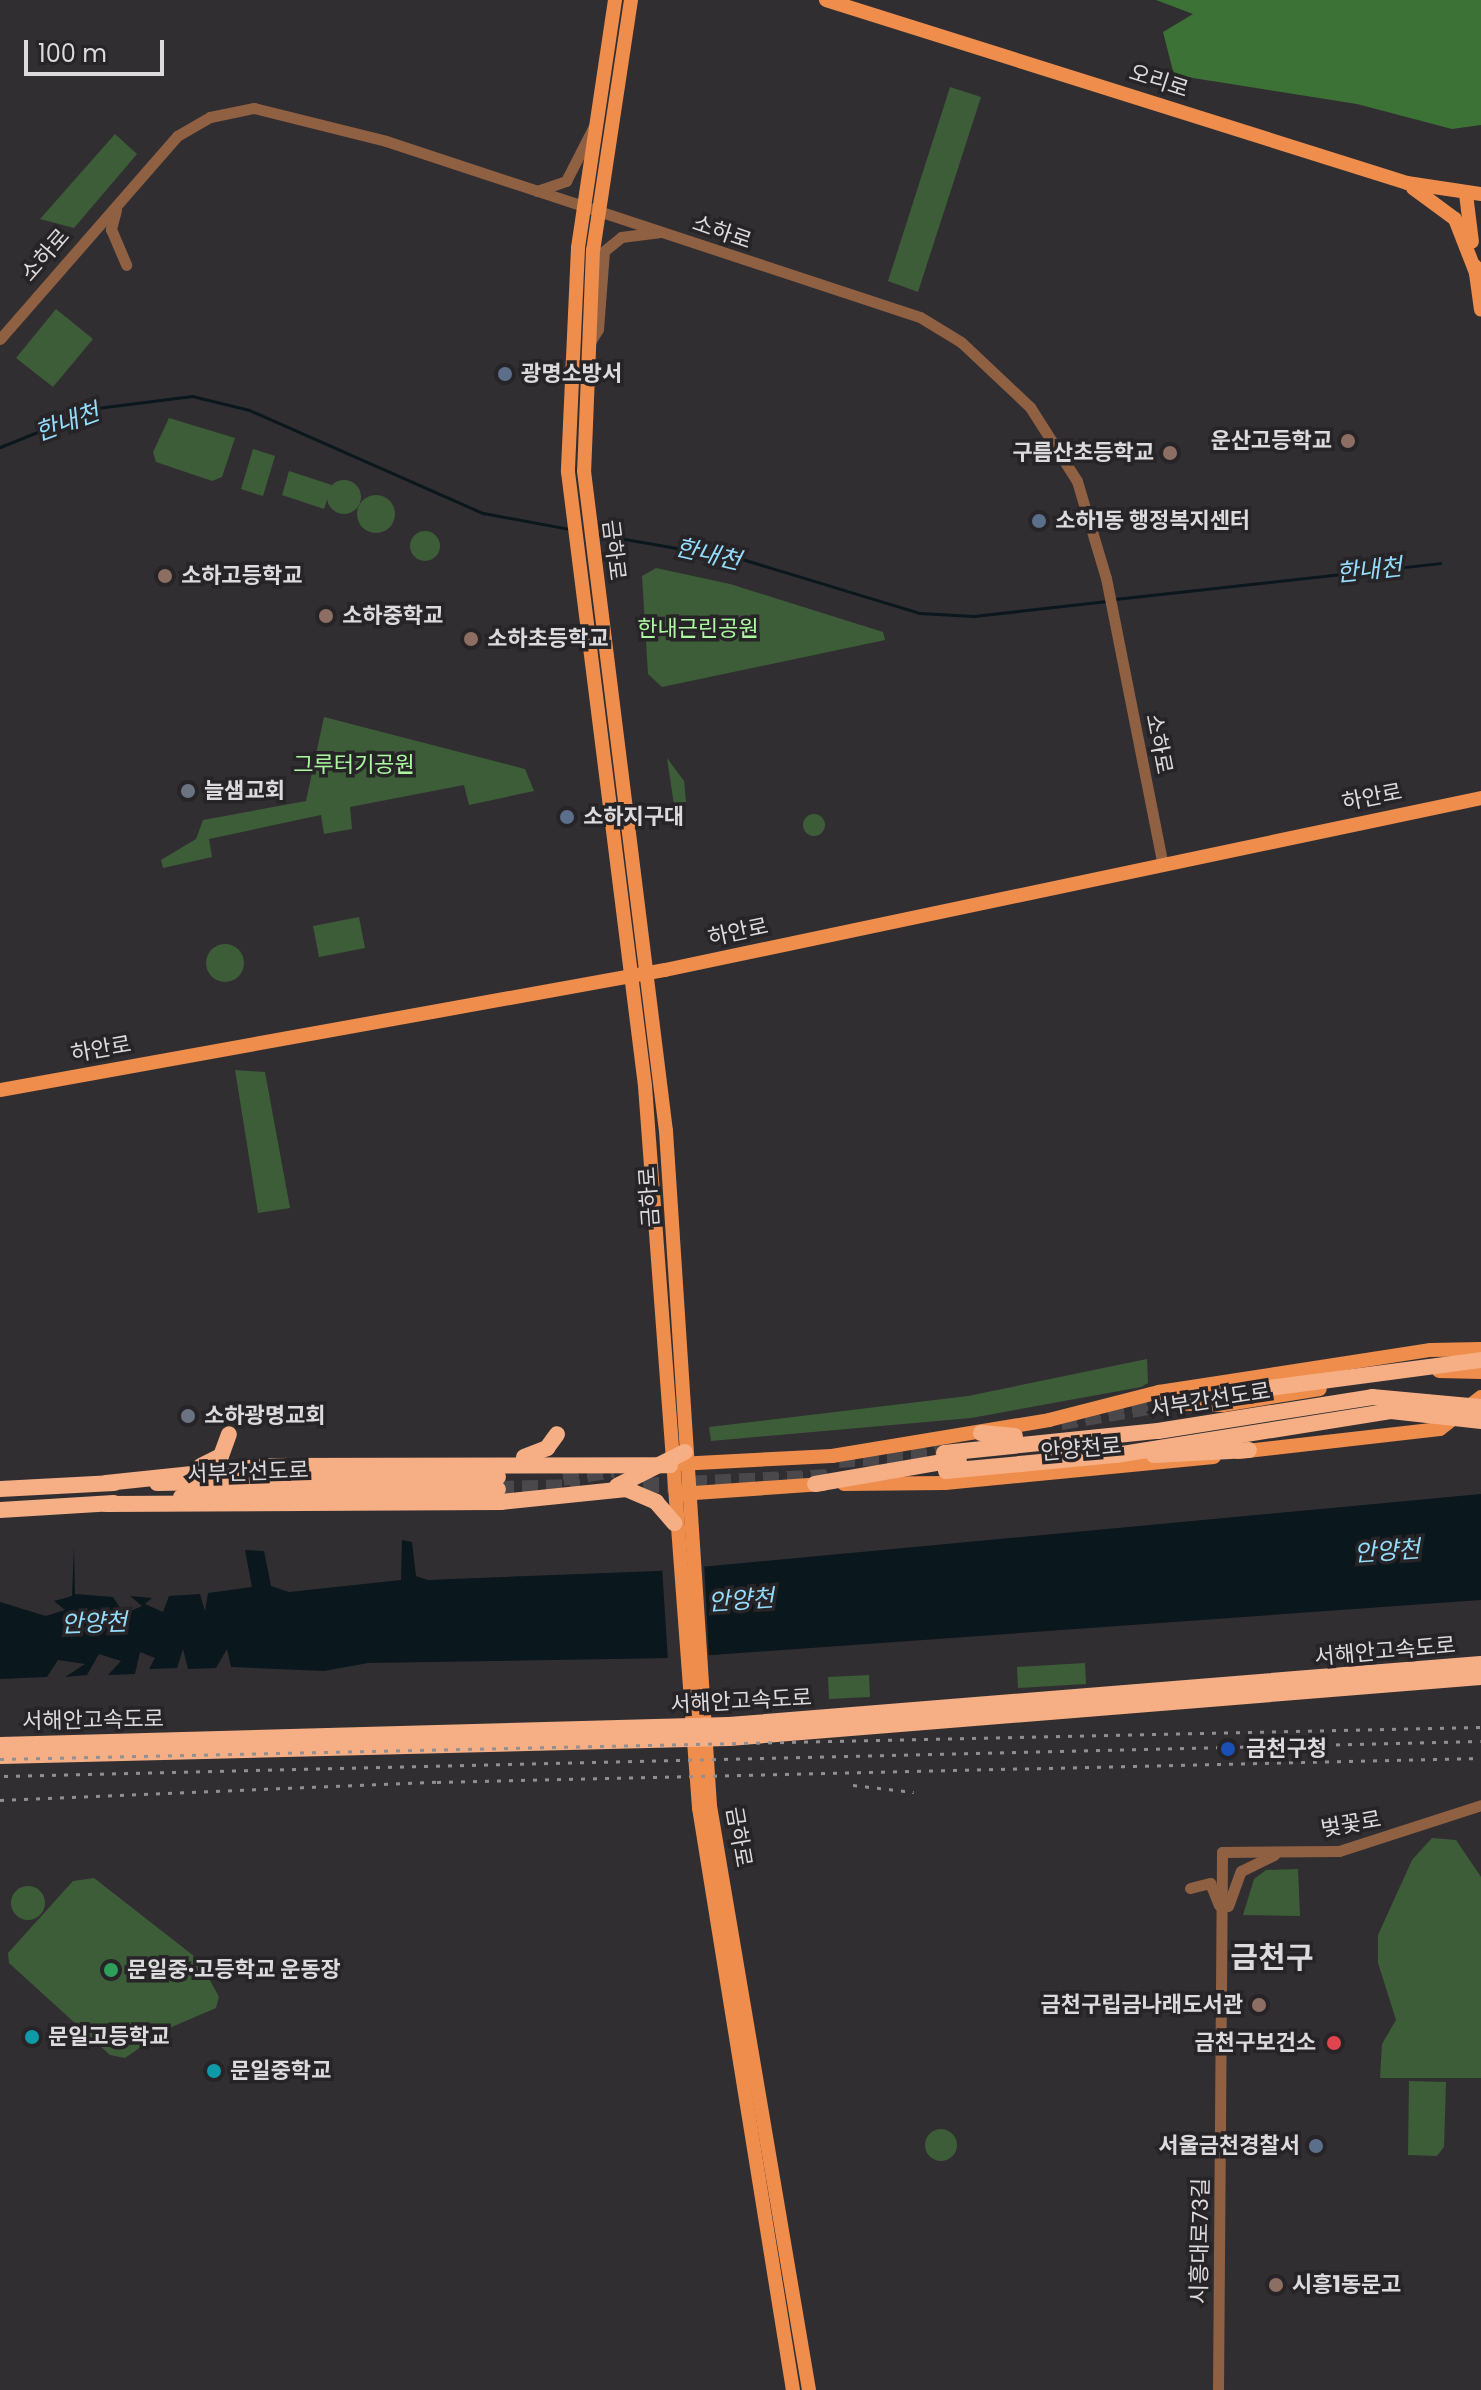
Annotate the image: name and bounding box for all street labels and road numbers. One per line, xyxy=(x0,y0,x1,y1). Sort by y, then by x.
street label: 오리로 xyxy=(1126,59,1192,103)
street label: 소하로 xyxy=(689,210,755,254)
street label: 소하로 xyxy=(15,223,75,287)
street label: 금하로 xyxy=(597,518,631,582)
street label: 소하로 xyxy=(1140,712,1178,776)
street label: 하안로 xyxy=(1340,778,1404,816)
street label: 하안로 xyxy=(706,913,770,951)
street label: 하안로 xyxy=(69,1031,133,1067)
street label: 금하로 xyxy=(634,1166,664,1228)
street label: 서부간선도로 xyxy=(1148,1377,1272,1423)
street label: 안양천로 xyxy=(1040,1432,1122,1466)
street label: 서부간선도로 xyxy=(187,1457,309,1487)
street label: 서해안고속도로 xyxy=(1313,1632,1457,1670)
street label: 서해안고속도로 xyxy=(670,1684,812,1718)
street label: 서해안고속도로 xyxy=(22,1706,164,1734)
street label: 금하로 xyxy=(721,1805,757,1869)
street label: 벚꽃로 xyxy=(1319,1806,1383,1842)
street label: 시흥대로73길 xyxy=(1186,2178,1214,2304)

